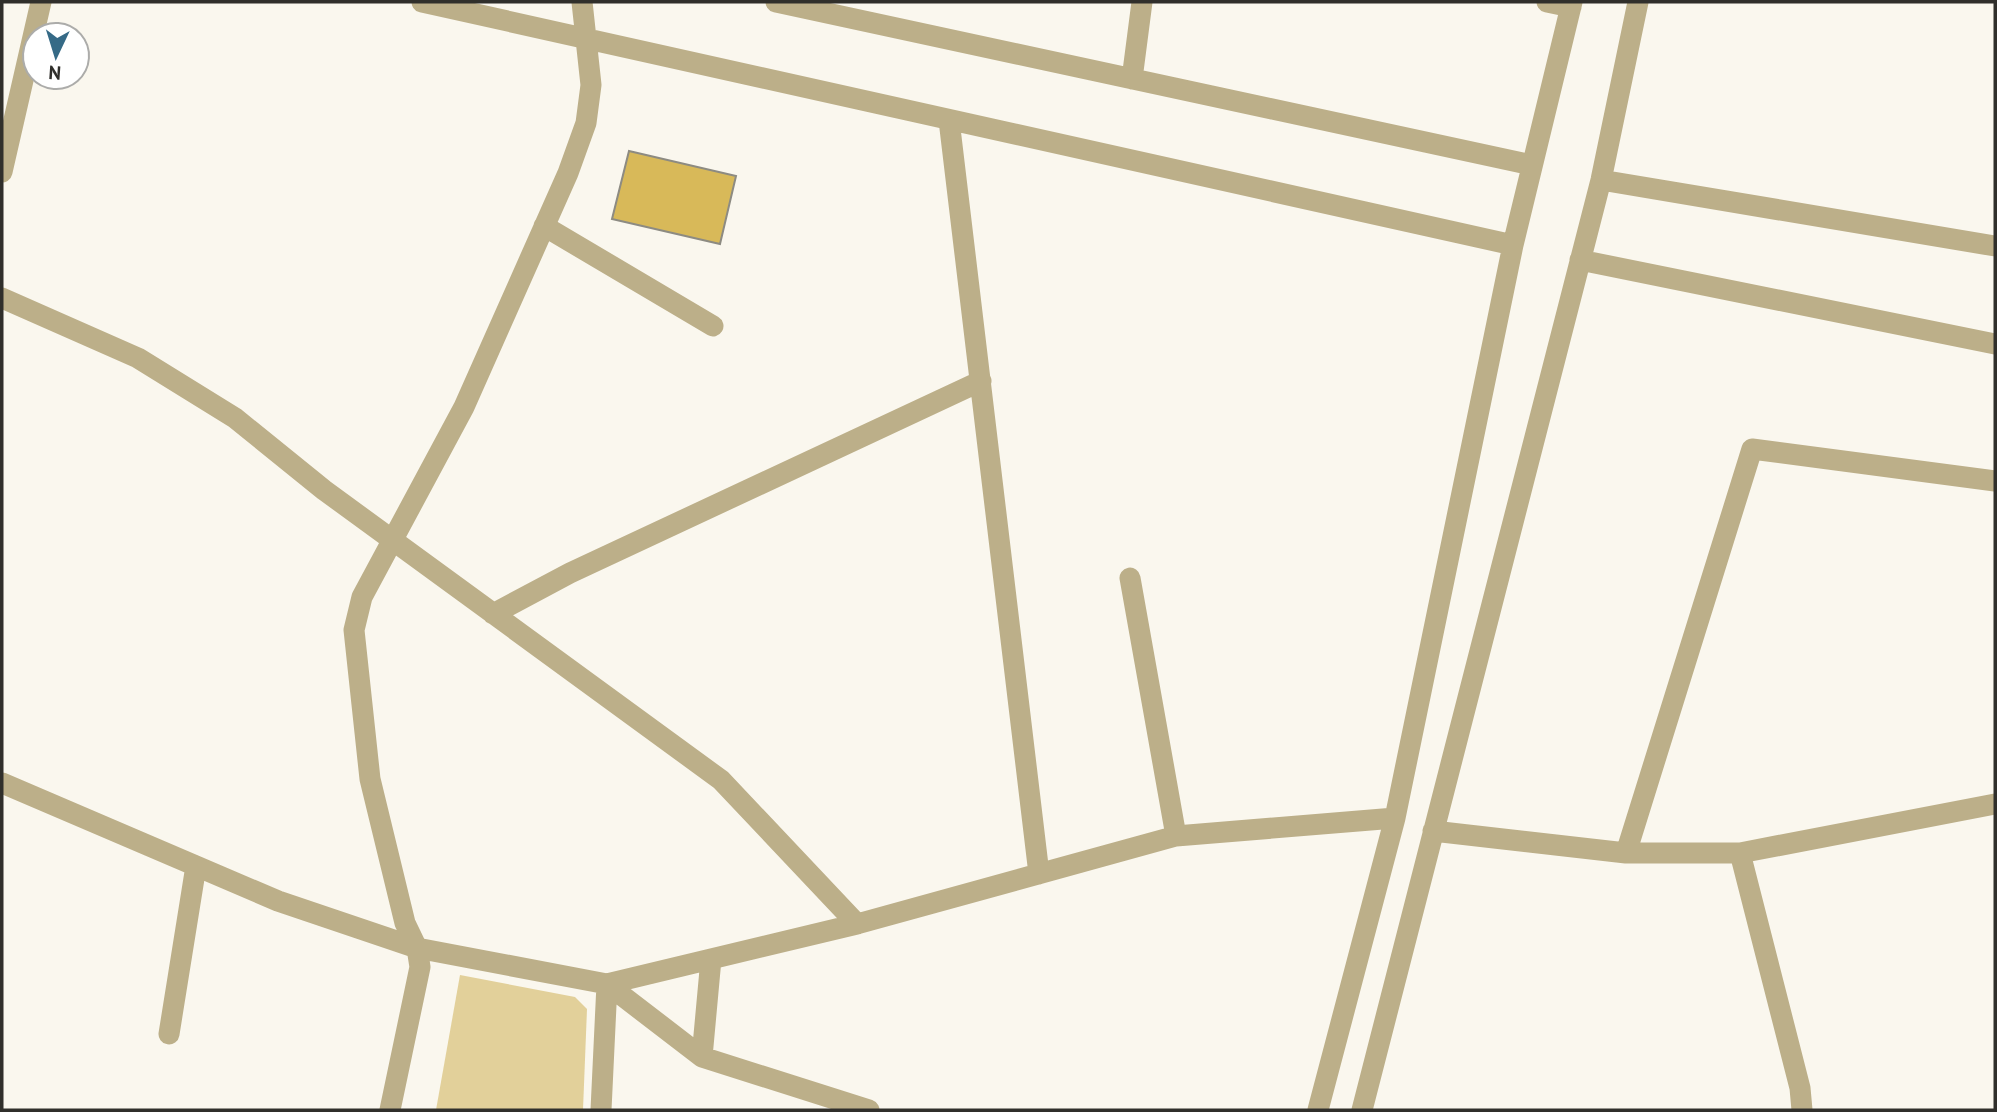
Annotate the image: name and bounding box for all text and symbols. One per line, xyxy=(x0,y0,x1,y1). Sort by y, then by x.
north arrow xyxy=(21,21,91,91)
text: N xyxy=(48,61,62,85)

